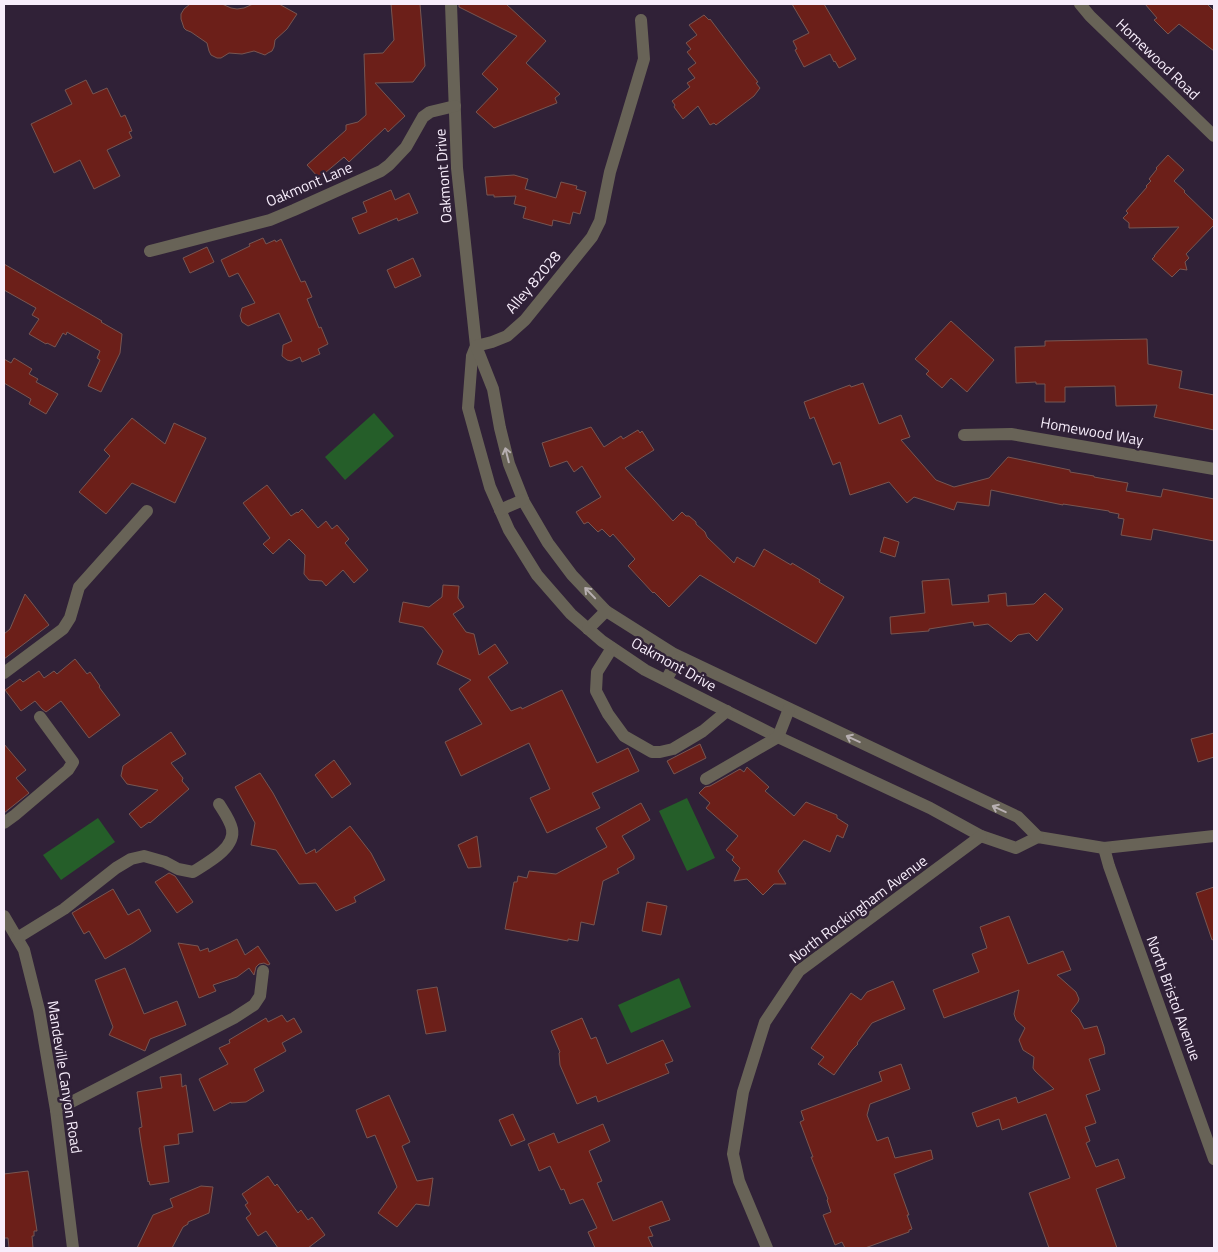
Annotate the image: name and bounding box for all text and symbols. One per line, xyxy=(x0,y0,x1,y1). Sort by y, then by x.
street label: Homewood Road xyxy=(1111,13,1205,105)
street label: Oakmont Drive xyxy=(428,128,458,224)
street label: Oakmont Lane xyxy=(262,155,356,213)
street label: Alley 82028 xyxy=(500,246,566,318)
street label: Homewood Way xyxy=(1039,411,1145,451)
one-way arrow xyxy=(502,448,511,464)
one-way arrow xyxy=(584,587,596,599)
street label: Oakmont Drive xyxy=(627,631,721,697)
one-way arrow xyxy=(845,734,860,744)
one-way arrow xyxy=(992,803,1007,813)
street label: North Rockingham Avenue xyxy=(784,849,932,969)
street label: North Bristol Avenue xyxy=(1141,932,1207,1064)
street label: Mandeville Canyon Road xyxy=(42,999,88,1155)

